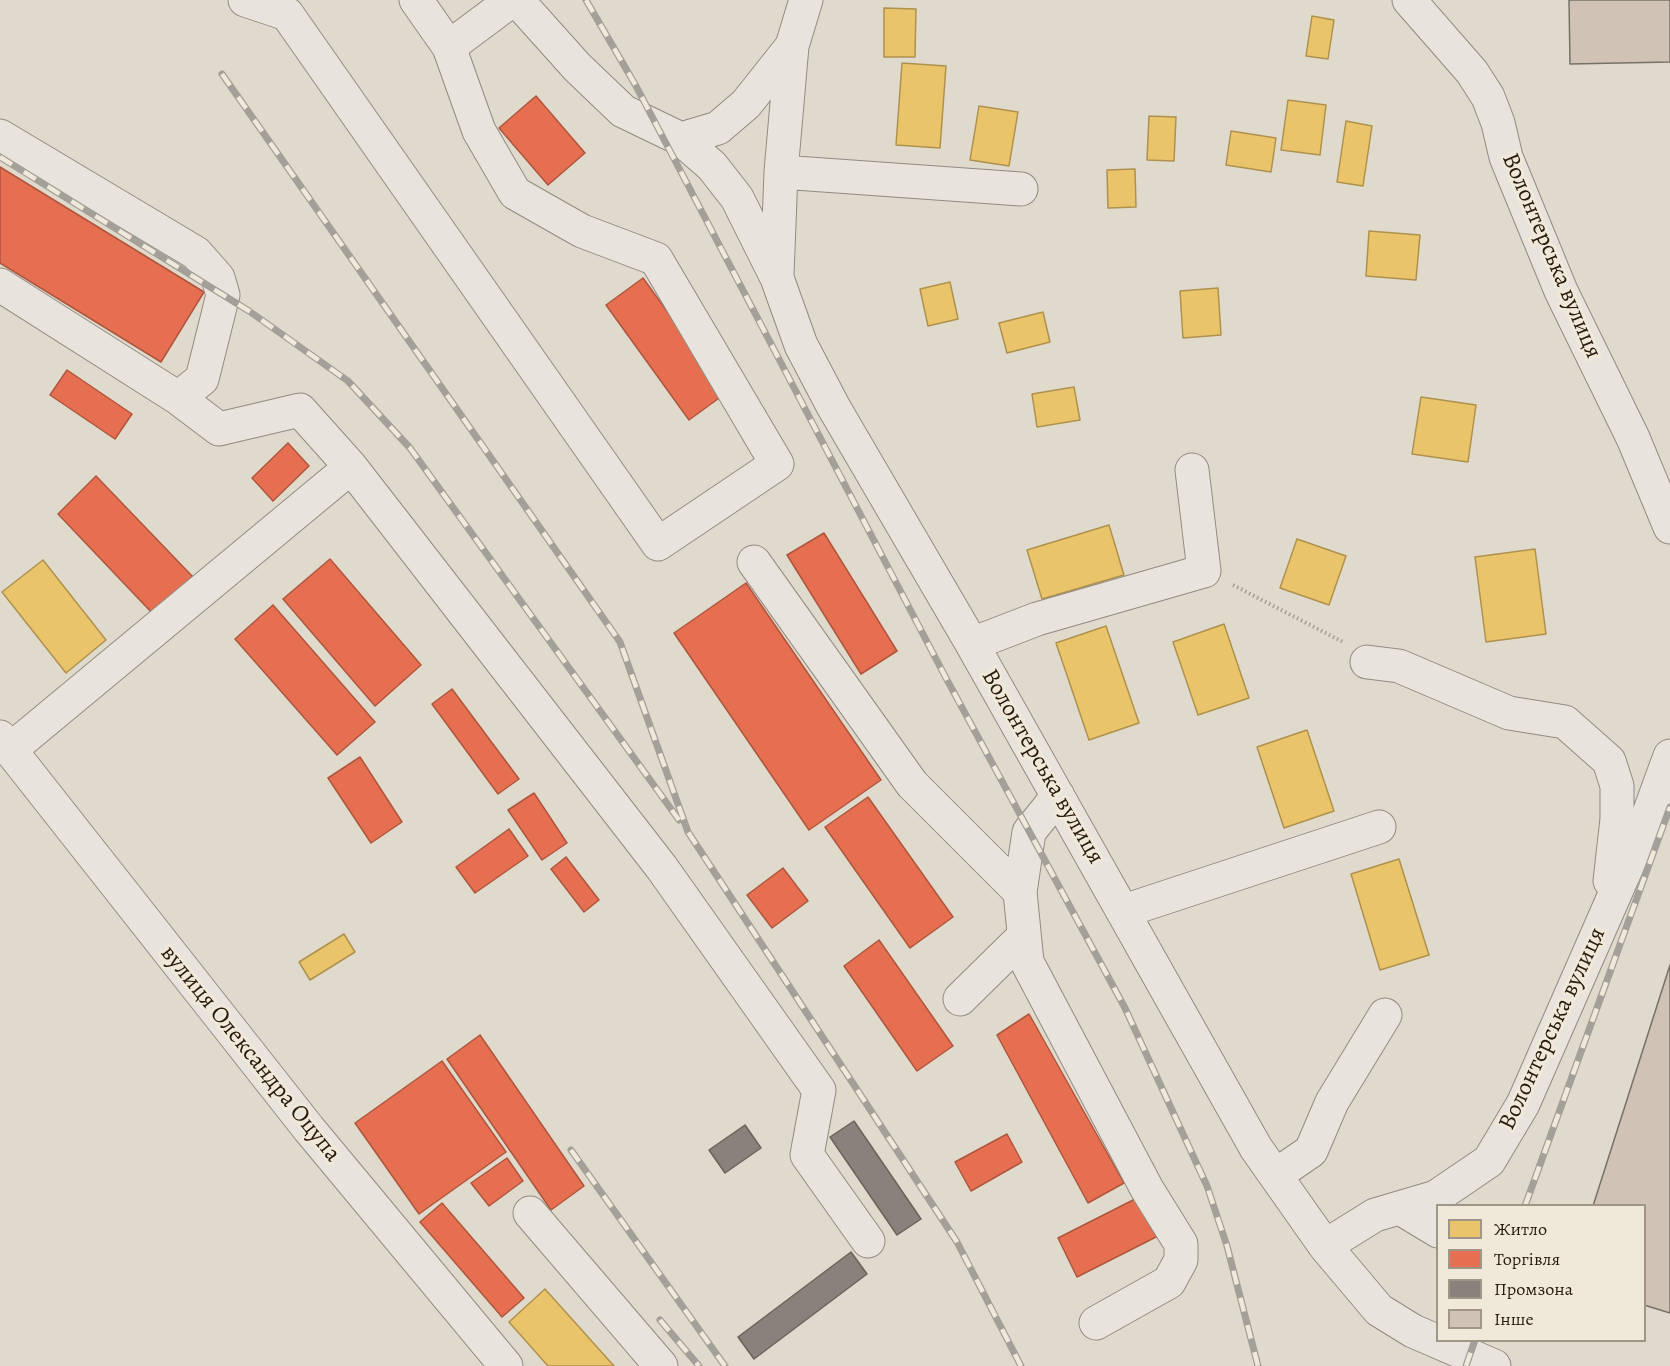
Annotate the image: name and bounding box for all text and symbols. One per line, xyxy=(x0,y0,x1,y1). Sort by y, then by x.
street label: Волонтерська вулиця xyxy=(1495,149,1607,363)
street label: Волонтерська вулиця xyxy=(974,664,1110,870)
street label: Волонтерська вулиця xyxy=(1493,923,1613,1135)
street label: вулиця Олександра Оцупа xyxy=(154,940,346,1168)
legend xyxy=(1436,1204,1646,1342)
text: Житло xyxy=(1494,1217,1547,1241)
text: Торгівля xyxy=(1494,1247,1560,1271)
text: Промзона xyxy=(1494,1277,1573,1301)
text: Інше xyxy=(1494,1307,1534,1331)

